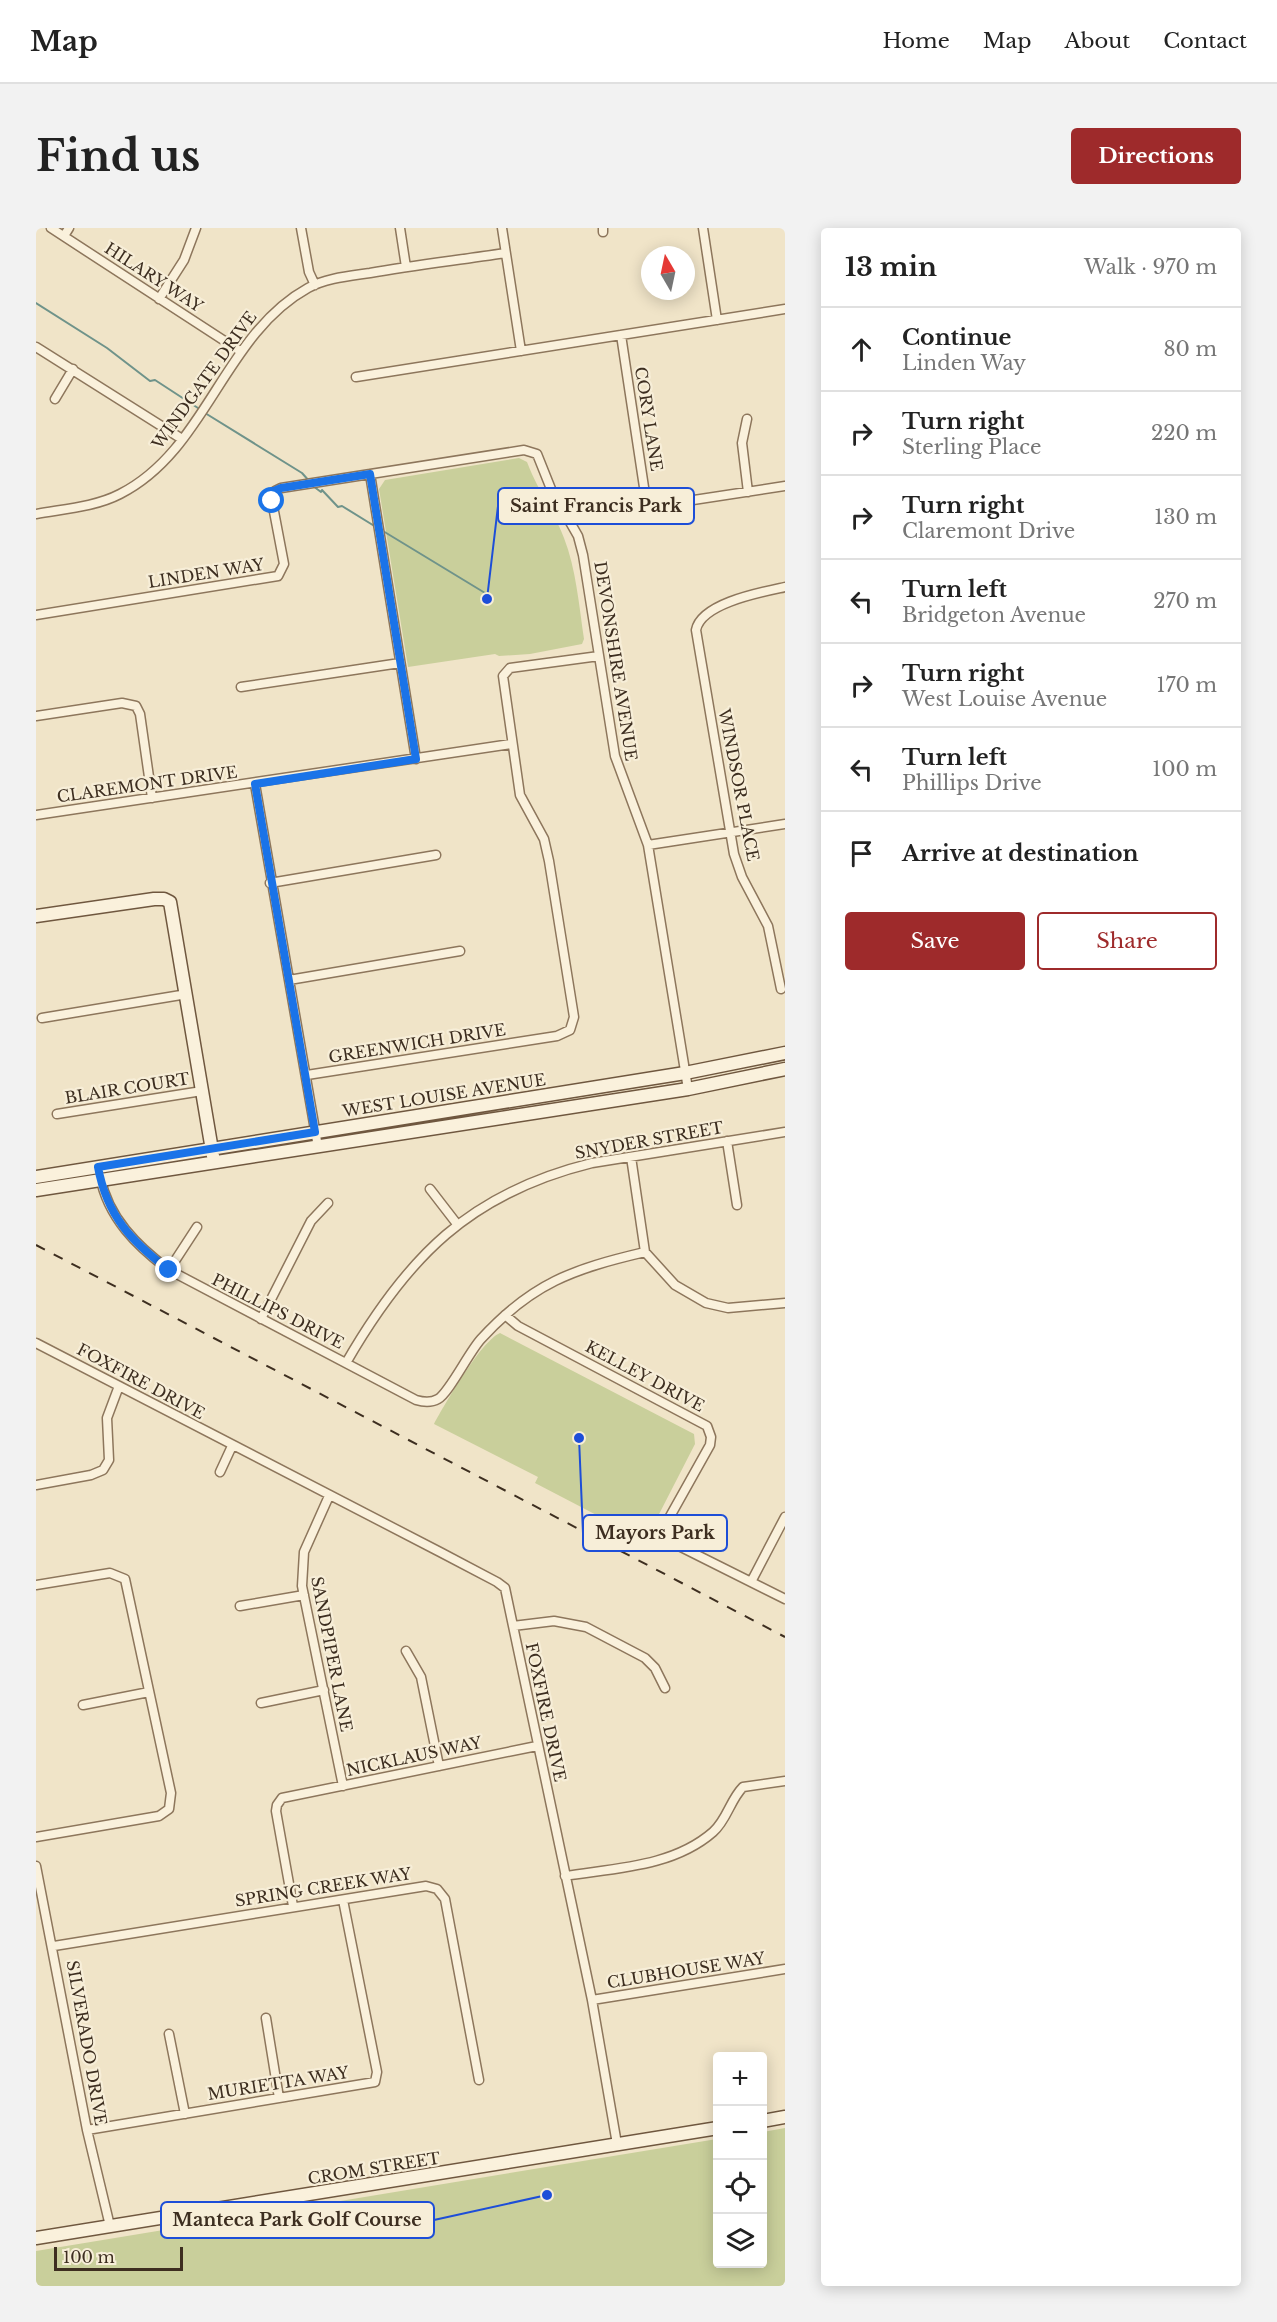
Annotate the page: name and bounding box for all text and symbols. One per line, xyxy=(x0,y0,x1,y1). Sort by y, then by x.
text: Map xyxy=(30,24,98,59)
text: Home xyxy=(883,28,950,54)
text: Map xyxy=(983,28,1031,54)
text: About xyxy=(1064,28,1130,54)
text: Contact xyxy=(1163,28,1247,54)
button: Directions xyxy=(1071,128,1241,184)
text: Find us xyxy=(36,130,200,182)
street label: HILARY WAY xyxy=(101,238,207,316)
north arrow xyxy=(641,246,695,300)
text: 13 min xyxy=(845,251,937,283)
text: Walk · 970 m xyxy=(1084,255,1217,279)
street label: WINDGATE DRIVE xyxy=(147,307,261,454)
text: Continue xyxy=(902,324,1011,351)
icon: ahead xyxy=(845,333,878,366)
text: 80 m xyxy=(1163,337,1217,361)
text: Linden Way xyxy=(902,351,1026,375)
street label: CORY LANE xyxy=(631,365,667,473)
text: Turn right xyxy=(902,408,1024,435)
icon: right xyxy=(845,417,878,450)
text: 220 m xyxy=(1151,421,1217,445)
text: Sterling Place xyxy=(902,435,1041,459)
route start xyxy=(258,487,284,513)
callout: Saint Francis Park xyxy=(498,488,694,524)
text: Turn right xyxy=(902,492,1024,519)
text: Saint Francis Park xyxy=(510,495,683,517)
icon: right xyxy=(845,501,878,534)
text: 130 m xyxy=(1154,505,1217,529)
text: Claremont Drive xyxy=(902,519,1075,543)
street label: LINDEN WAY xyxy=(147,554,266,592)
street label: DEVONSHIRE AVENUE xyxy=(590,560,642,762)
text: Turn left xyxy=(902,576,1007,603)
icon: left xyxy=(845,585,878,618)
text: 270 m xyxy=(1153,589,1217,613)
text: Bridgeton Avenue xyxy=(902,603,1086,627)
text: Turn right xyxy=(902,660,1024,687)
icon: right xyxy=(845,669,878,702)
text: 170 m xyxy=(1157,673,1217,697)
text: West Louise Avenue xyxy=(902,687,1107,711)
street label: WINDSOR PLACE xyxy=(714,706,764,863)
text: Turn left xyxy=(902,744,1007,771)
icon: left xyxy=(845,753,878,786)
text: 100 m xyxy=(1152,757,1217,781)
street label: CLAREMONT DRIVE xyxy=(56,761,238,807)
text: Phillips Drive xyxy=(902,771,1042,795)
icon: arrive xyxy=(845,837,878,870)
text: Arrive at destination xyxy=(902,840,1139,867)
button: Save xyxy=(845,912,1025,970)
button: Share xyxy=(1037,912,1217,970)
street label: GREENWICH DRIVE xyxy=(327,1019,507,1067)
street label: BLAIR COURT xyxy=(63,1068,191,1108)
street label: WEST LOUISE AVENUE xyxy=(340,1069,547,1121)
street label: SNYDER STREET xyxy=(573,1117,725,1163)
route end xyxy=(155,1256,181,1282)
street label: PHILLIPS DRIVE xyxy=(209,1269,347,1353)
street label: KELLEY DRIVE xyxy=(582,1336,708,1416)
street label: FOXFIRE DRIVE xyxy=(74,1339,208,1423)
callout: Mayors Park xyxy=(583,1515,727,1551)
text: Mayors Park xyxy=(595,1522,716,1544)
street label: SANDPIPER LANE xyxy=(307,1575,357,1733)
street label: FOXFIRE DRIVE xyxy=(521,1641,571,1783)
street label: NICKLAUS WAY xyxy=(344,1732,484,1780)
street label: SPRING CREEK WAY xyxy=(233,1863,413,1911)
street label: CLUBHOUSE WAY xyxy=(606,1948,767,1992)
street label: SILVERADO DRIVE xyxy=(63,1959,111,2127)
map controls xyxy=(713,2052,767,2268)
button: + xyxy=(713,2052,767,2106)
street label: MURIETTA WAY xyxy=(206,2062,350,2104)
button: − xyxy=(713,2106,767,2160)
street label: CROM STREET xyxy=(306,2148,442,2188)
button: locate xyxy=(713,2160,767,2214)
callout: Manteca Park Golf Course xyxy=(161,2202,434,2238)
text: Manteca Park Golf Course xyxy=(172,2209,422,2231)
button: layers xyxy=(713,2214,767,2268)
scale bar xyxy=(54,2244,183,2272)
text: 100 m xyxy=(63,2247,115,2267)

